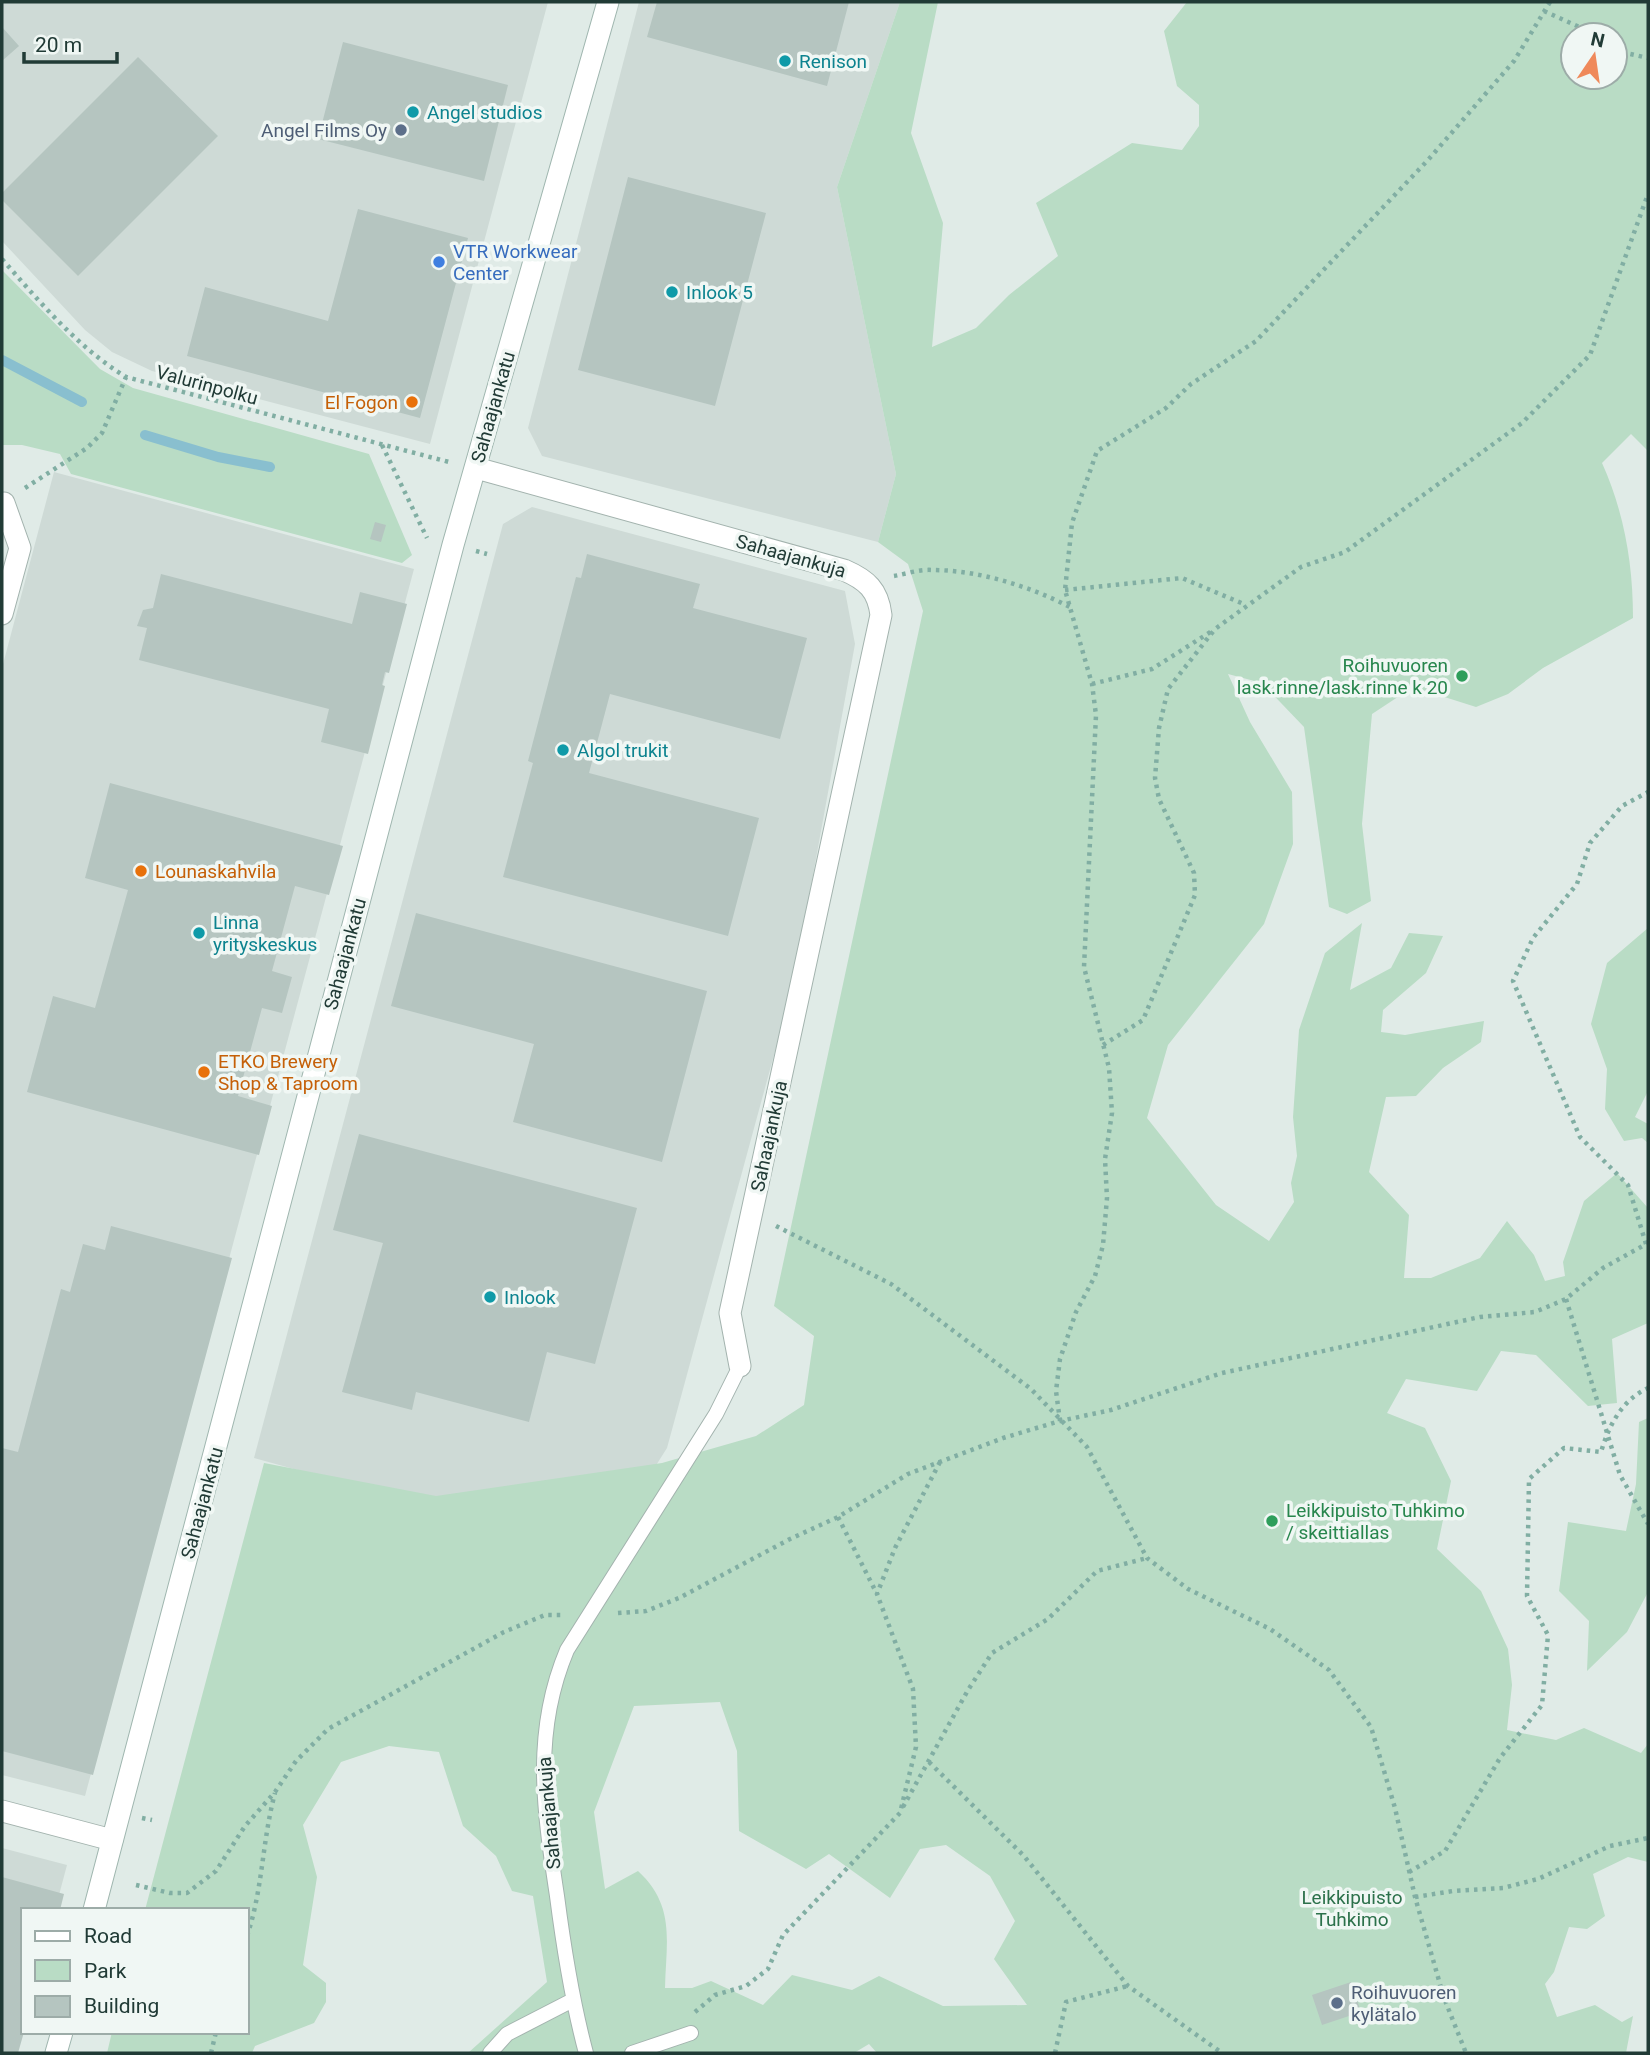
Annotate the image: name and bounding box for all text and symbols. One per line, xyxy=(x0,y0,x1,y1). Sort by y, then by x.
scale bar xyxy=(24,21,117,65)
north arrow xyxy=(1559,21,1629,91)
text: N xyxy=(1589,27,1607,53)
text: 20 m xyxy=(35,33,82,57)
place label: Renison xyxy=(799,50,867,73)
marker: Renison xyxy=(777,53,793,69)
place label: Angel studios xyxy=(427,101,542,124)
marker: Angel studios xyxy=(405,104,421,120)
place label: Angel Films Oy xyxy=(261,119,387,142)
marker: Angel Films Oy xyxy=(393,122,409,138)
place label: VTR Workwear Center xyxy=(453,240,578,285)
marker: VTR Workwear Center xyxy=(431,254,447,270)
place label: Inlook 5 xyxy=(686,281,753,304)
marker: Inlook 5 xyxy=(664,284,680,300)
street label: Sahaajankatu xyxy=(466,349,520,465)
street label: Valurinpolku xyxy=(153,360,261,410)
place label: El Fogon xyxy=(325,391,398,414)
marker: El Fogon xyxy=(404,394,420,410)
street label: Sahaajankuja xyxy=(733,529,849,583)
place label: Roihuvuoren lask.rinne/lask.rinne k 20 xyxy=(1237,654,1448,699)
marker: Roihuvuoren lask.rinne/lask.rinne k 20 xyxy=(1454,668,1470,684)
place label: Algol trukit xyxy=(577,739,668,762)
marker: Algol trukit xyxy=(555,742,571,758)
place label: Lounaskahvila xyxy=(155,860,276,883)
marker: Lounaskahvila xyxy=(133,863,149,879)
street label: Sahaajankatu xyxy=(319,896,371,1012)
place label: Linna yrityskeskus xyxy=(213,911,317,956)
marker: Linna yrityskeskus xyxy=(191,925,207,941)
place label: ETKO Brewery Shop & Taproom xyxy=(218,1050,358,1095)
marker: ETKO Brewery Shop & Taproom xyxy=(196,1064,212,1080)
street label: Sahaajankuja xyxy=(746,1078,792,1194)
place label: Inlook xyxy=(504,1286,556,1309)
marker: Inlook xyxy=(482,1289,498,1305)
street label: Sahaajankatu xyxy=(176,1445,228,1561)
place label: Leikkipuisto Tuhkimo / skeittiallas xyxy=(1286,1499,1465,1544)
marker: Leikkipuisto Tuhkimo / skeittiallas xyxy=(1264,1513,1280,1529)
street label: Sahaajankuja xyxy=(533,1756,565,1870)
park label: Leikkipuisto Tuhkimo xyxy=(1301,1886,1403,1931)
legend xyxy=(21,1908,248,2034)
text: Road xyxy=(84,1924,132,1948)
text: Park xyxy=(84,1959,127,1983)
place label: Roihuvuoren kylätalo xyxy=(1351,1981,1456,2026)
text: Building xyxy=(84,1994,159,2018)
marker: Roihuvuoren kylätalo xyxy=(1329,1995,1345,2011)

